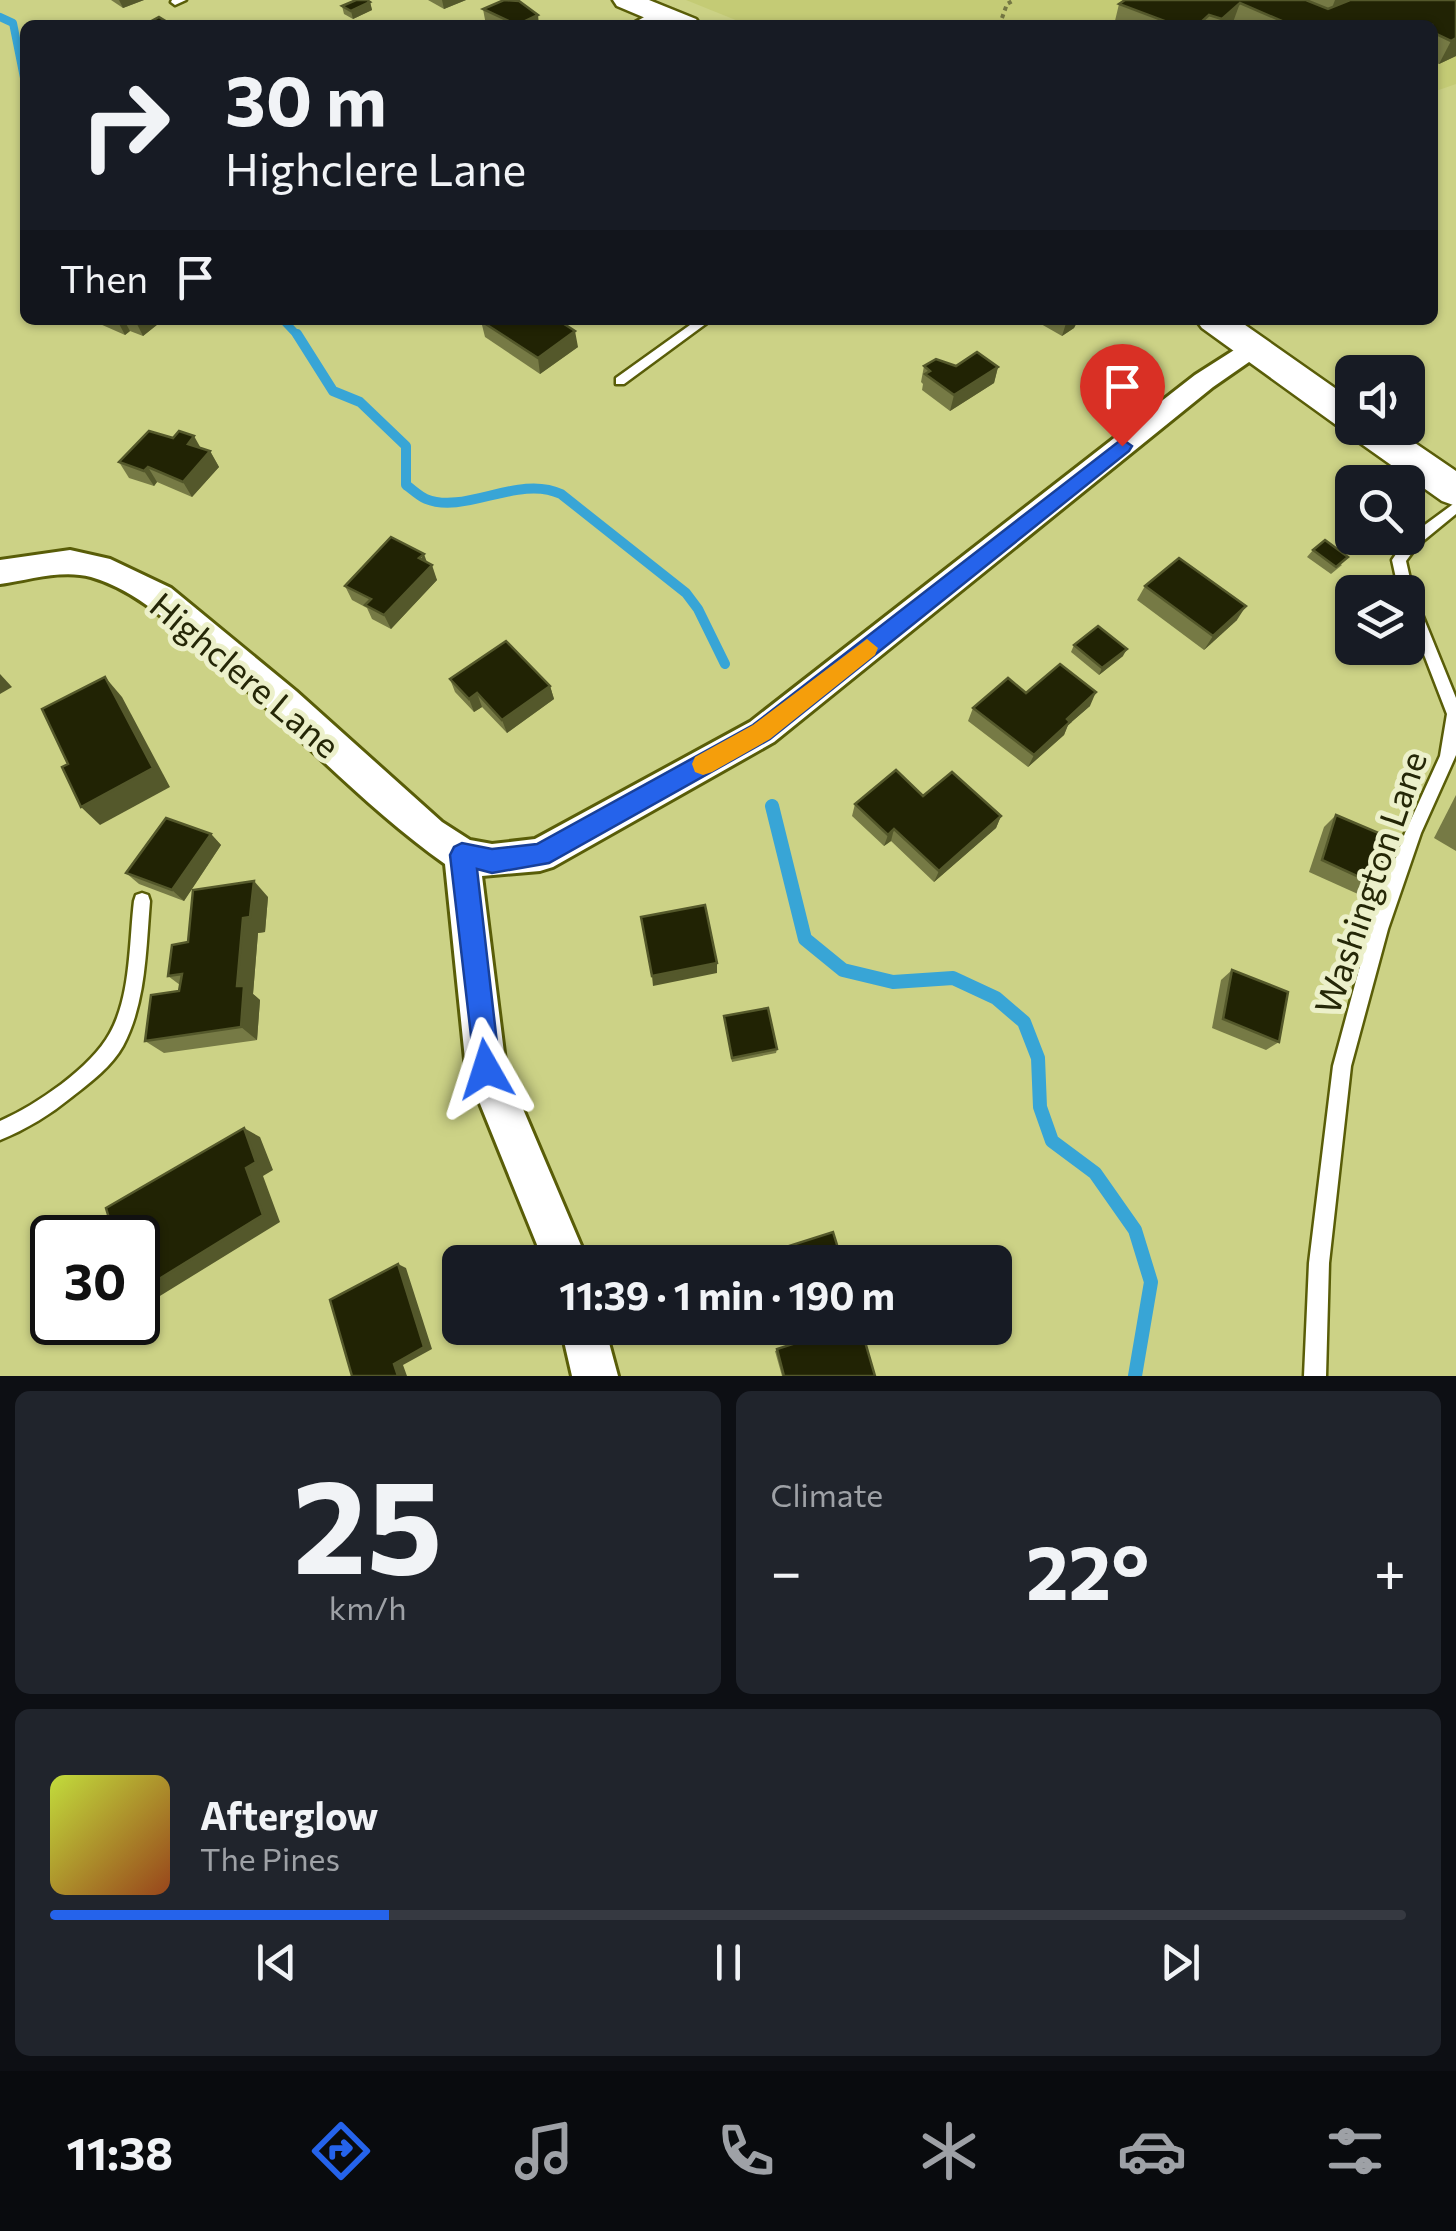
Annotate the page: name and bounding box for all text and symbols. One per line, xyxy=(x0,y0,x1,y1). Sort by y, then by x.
text: 30 m xyxy=(225,55,387,140)
icon: right xyxy=(60,60,190,190)
text: Highclere Lane xyxy=(225,140,526,195)
icon: arrive xyxy=(168,250,223,305)
text: Then xyxy=(60,254,148,301)
pin xyxy=(1080,344,1165,447)
map controls xyxy=(1335,355,1425,665)
button: sound xyxy=(1335,355,1425,445)
icon: arrive xyxy=(1095,359,1150,414)
button: search xyxy=(1335,465,1425,555)
button: layers xyxy=(1335,575,1425,665)
street label: Highclere Lane xyxy=(142,582,350,766)
street label: Washington Lane xyxy=(1304,745,1434,1019)
position arrow xyxy=(434,1017,538,1121)
speed limit sign: 30 xyxy=(30,1215,160,1345)
text: 11:39 · 1 min · 190 m xyxy=(559,1271,895,1318)
text: 25 xyxy=(293,1442,443,1601)
text: Climate xyxy=(771,1474,883,1514)
text: 22° xyxy=(1026,1524,1149,1615)
text: − xyxy=(771,1536,802,1603)
text: + xyxy=(1374,1536,1406,1603)
text: km/h xyxy=(329,1587,407,1627)
text: Afterglow xyxy=(200,1791,378,1838)
text: The Pines xyxy=(200,1838,340,1878)
icon: previous xyxy=(249,1935,304,1990)
icon: pause xyxy=(701,1935,756,1990)
icon: next xyxy=(1153,1935,1208,1990)
icon: directions xyxy=(306,2116,376,2186)
icon: music xyxy=(509,2116,579,2186)
icon: phone xyxy=(711,2116,781,2186)
icon: climate xyxy=(914,2116,984,2186)
icon: car xyxy=(1117,2116,1187,2186)
icon: filters xyxy=(1320,2116,1390,2186)
text: 11:38 xyxy=(66,2124,173,2179)

